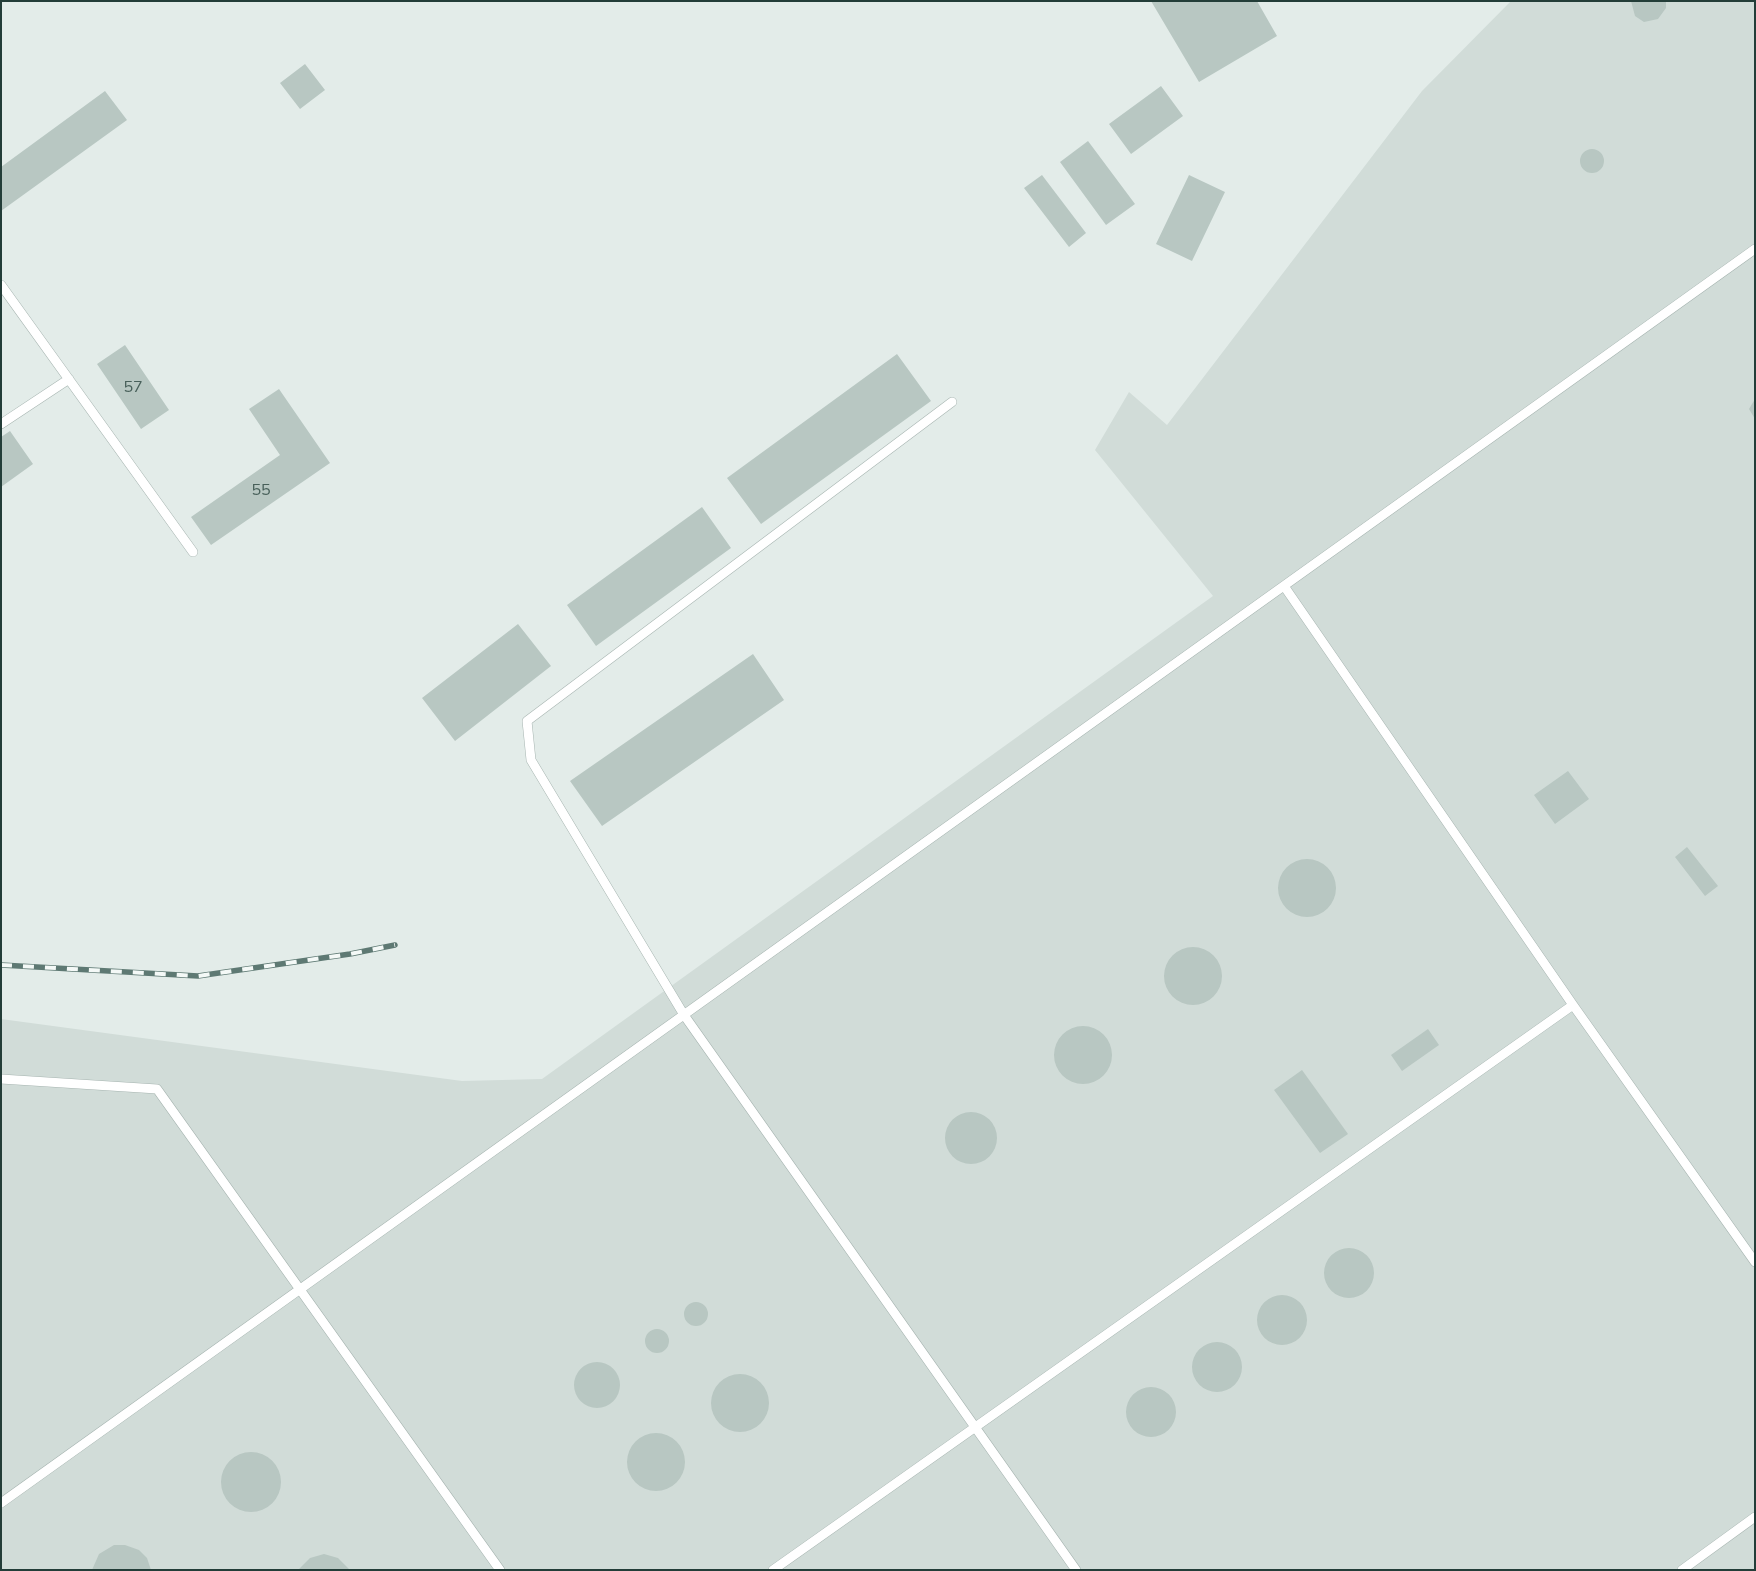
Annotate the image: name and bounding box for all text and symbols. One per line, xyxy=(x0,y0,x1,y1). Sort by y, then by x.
house number: 57 xyxy=(123,377,143,397)
house number: 55 xyxy=(251,480,271,500)

